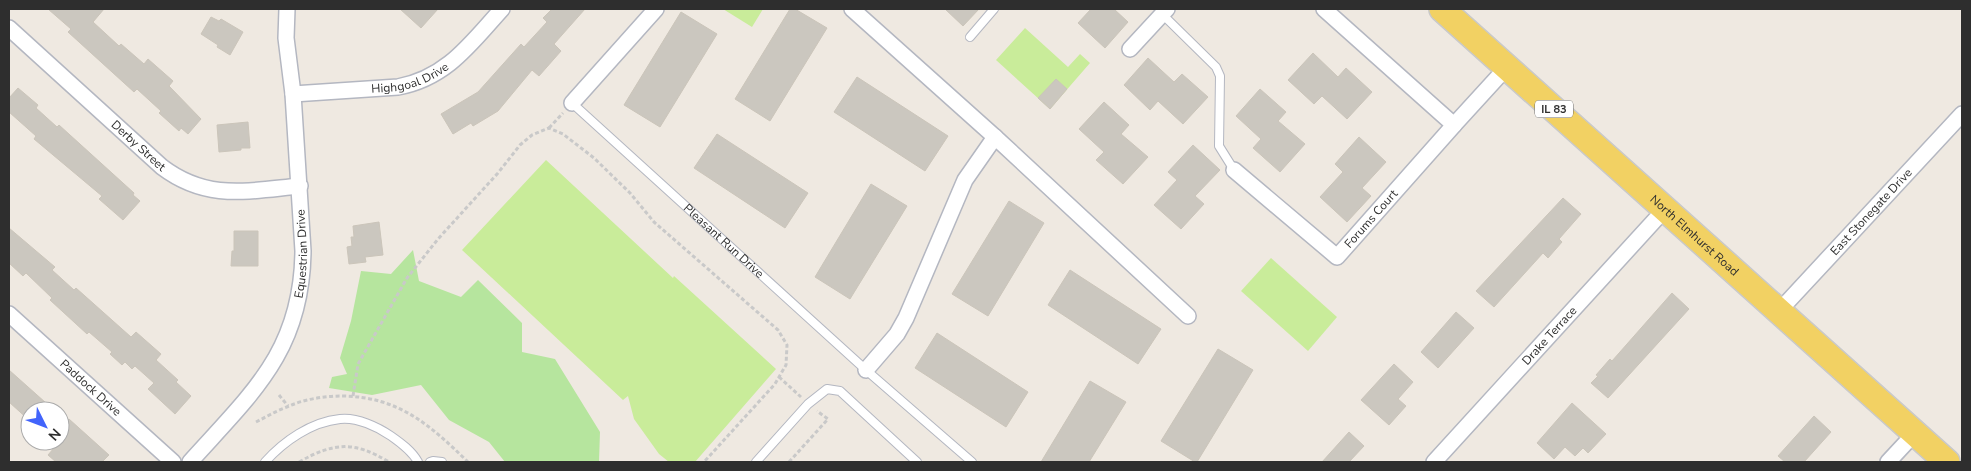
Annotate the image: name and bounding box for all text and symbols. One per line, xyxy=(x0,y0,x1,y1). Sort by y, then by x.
street label: Highgoal Drive xyxy=(371,59,452,97)
road number: IL 83 xyxy=(1535,100,1573,118)
street label: Derby Street xyxy=(108,117,170,175)
street label: East Stonegate Drive xyxy=(1827,165,1916,259)
street label: Forums Court xyxy=(1341,185,1402,251)
street label: North Elmhurst Road xyxy=(1647,191,1742,279)
street label: Pleasant Run Drive xyxy=(680,200,767,281)
street label: Equestrian Drive xyxy=(290,209,311,299)
street label: Drake Terrace xyxy=(1518,303,1580,369)
street label: Paddock Drive xyxy=(57,356,125,420)
north arrow xyxy=(20,401,70,451)
text: N xyxy=(44,424,65,445)

